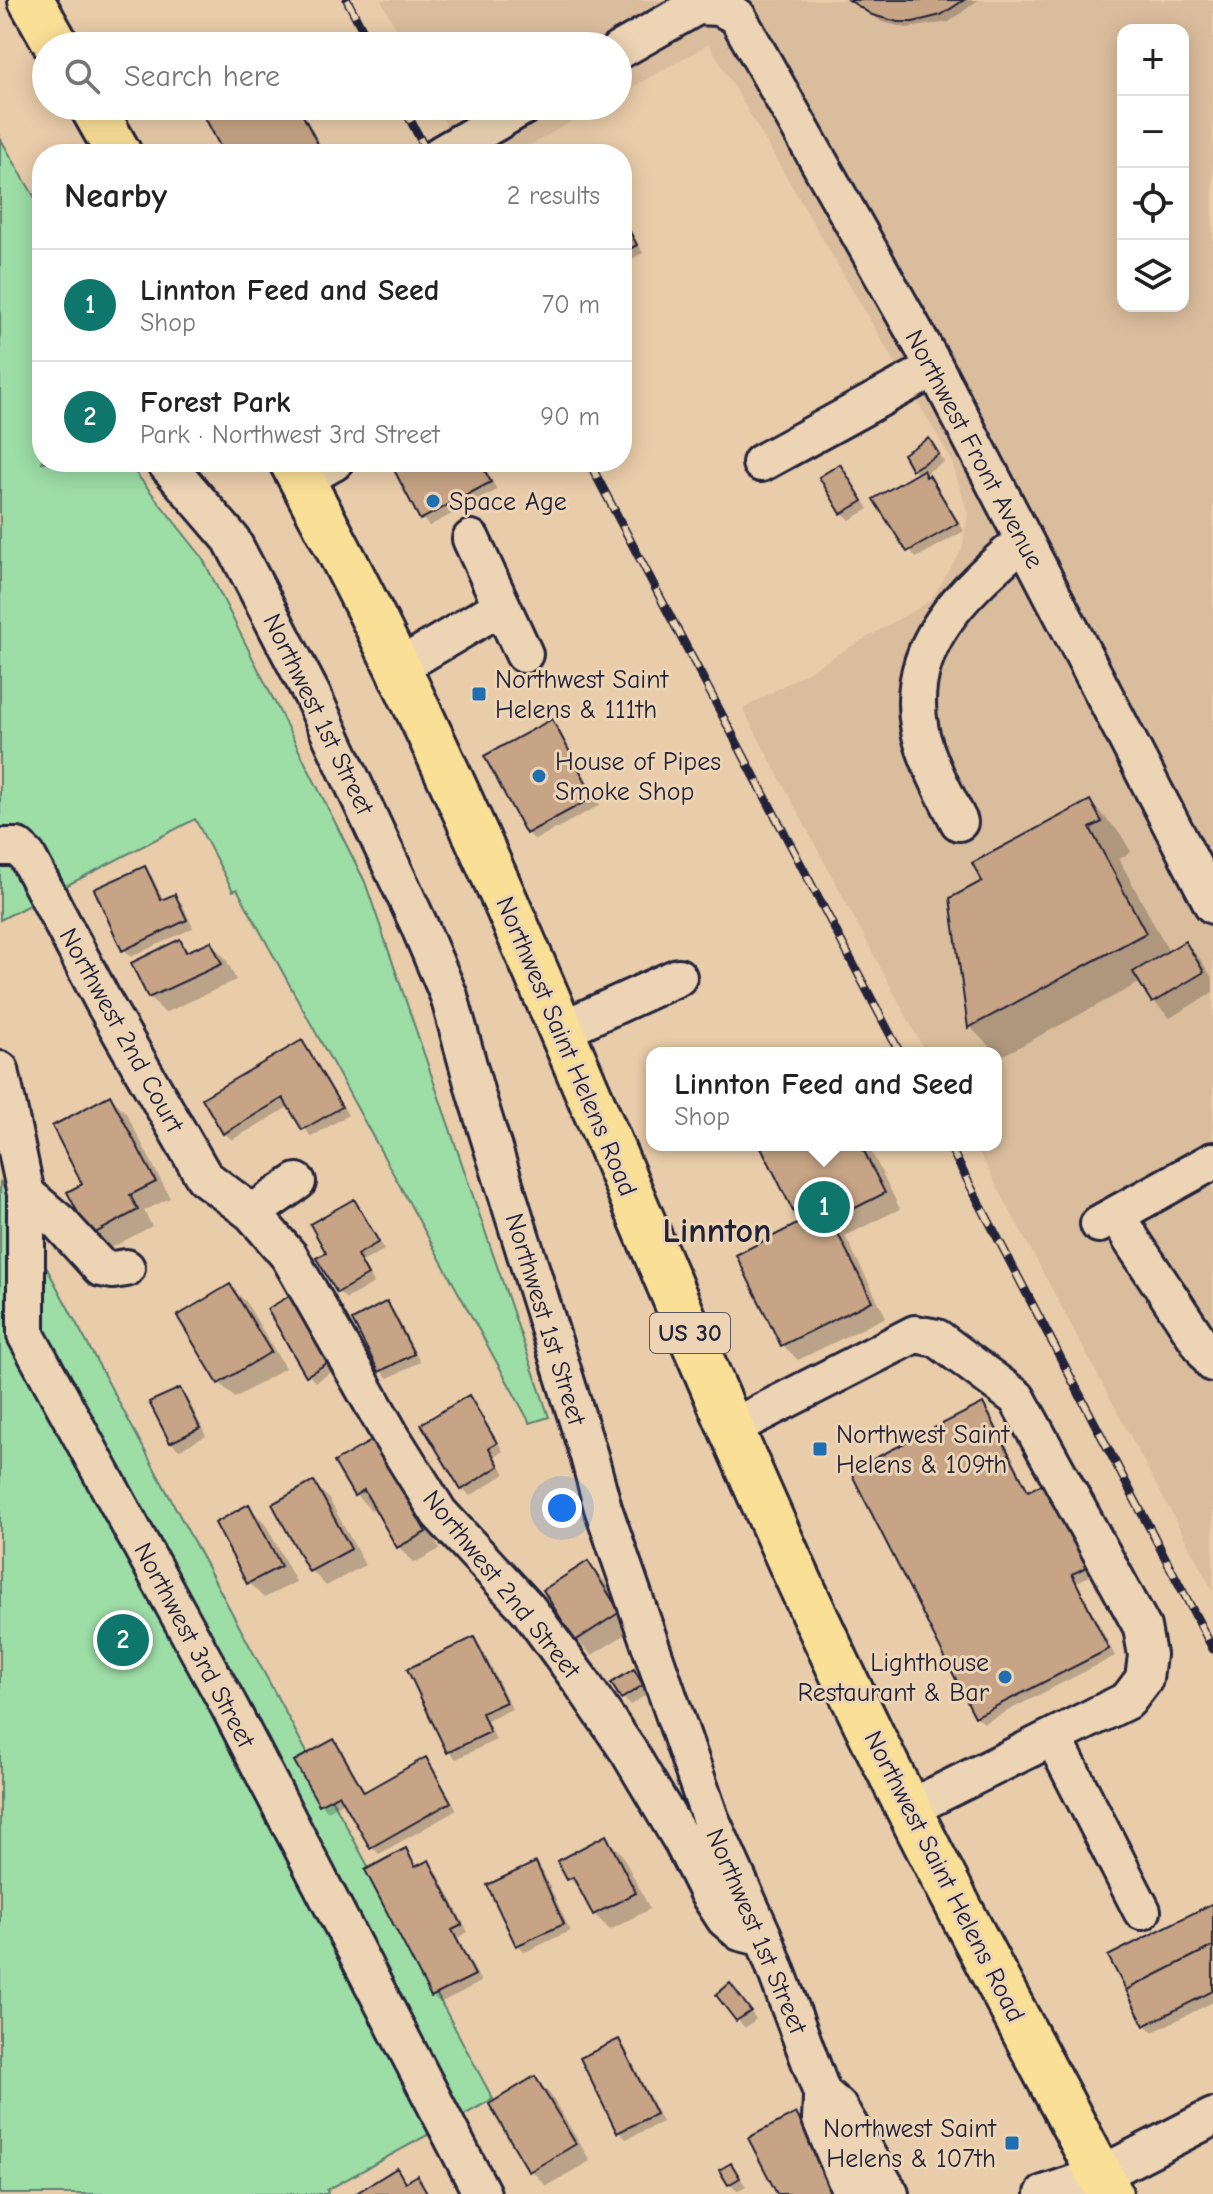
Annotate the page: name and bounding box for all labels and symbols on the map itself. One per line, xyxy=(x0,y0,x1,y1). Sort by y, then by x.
street label: Northwest Front Avenue xyxy=(898,325,1050,574)
place label: Space Age xyxy=(449,487,567,517)
marker: Space Age xyxy=(424,492,442,510)
street label: Northwest 1st Street xyxy=(256,609,380,821)
place label: Northwest Saint Helens & 111th xyxy=(495,665,670,725)
marker: Northwest Saint Helens & 111th xyxy=(470,685,488,703)
place label: House of Pipes Smoke Shop xyxy=(555,747,721,807)
marker: House of Pipes Smoke Shop xyxy=(530,767,548,785)
street label: Northwest Saint Helens Road xyxy=(489,892,643,1201)
street label: Northwest 2nd Court xyxy=(53,923,190,1139)
pin: 1 xyxy=(798,1177,850,1237)
street label: Northwest 1st Street xyxy=(499,1210,592,1430)
district label: Linnton xyxy=(662,1211,772,1251)
road number: US 30 xyxy=(650,1313,730,1353)
place label: Northwest Saint Helens & 109th xyxy=(836,1420,1011,1480)
marker: Northwest Saint Helens & 109th xyxy=(811,1440,829,1458)
street label: Northwest 2nd Street xyxy=(416,1485,587,1686)
your location xyxy=(542,1488,582,1528)
street label: Northwest 3rd Street xyxy=(127,1538,262,1754)
pin: 2 xyxy=(97,1610,149,1670)
place label: Lighthouse Restaurant & Bar xyxy=(798,1648,990,1708)
marker: Lighthouse Restaurant & Bar xyxy=(996,1668,1014,1686)
street label: Northwest Saint Helens Road xyxy=(858,1726,1031,2027)
street label: Northwest 1st Street xyxy=(699,1824,813,2040)
place label: Northwest Saint Helens & 107th xyxy=(823,2114,998,2174)
marker: Northwest Saint Helens & 107th xyxy=(1003,2134,1021,2152)

